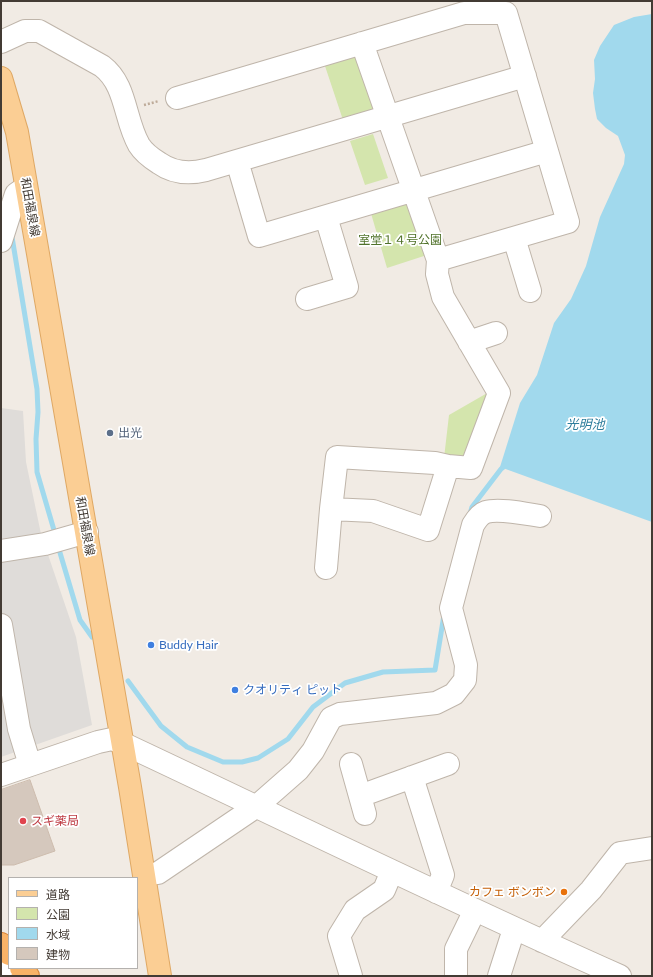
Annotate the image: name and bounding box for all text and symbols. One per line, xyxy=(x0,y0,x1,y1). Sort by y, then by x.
street label: 和田福泉線 xyxy=(18,176,42,238)
park label: 室堂１４号公園 xyxy=(358,233,442,247)
water label: 光明池 xyxy=(566,417,604,433)
place label: 出光 xyxy=(118,426,142,440)
marker: 出光 xyxy=(105,428,115,438)
street label: 和田福泉線 xyxy=(73,495,97,557)
place label: Buddy Hair xyxy=(159,638,218,652)
marker: Buddy Hair xyxy=(146,640,156,650)
place label: クオリティ ピット xyxy=(243,683,342,697)
marker: クオリティ ピット xyxy=(230,685,240,695)
place label: スギ薬局 xyxy=(31,814,79,828)
marker: スギ薬局 xyxy=(18,816,28,826)
legend xyxy=(8,877,138,969)
place label: カフェ ボンボン xyxy=(469,885,556,899)
text: 道路 xyxy=(46,887,70,902)
marker: カフェ ボンボン xyxy=(559,887,569,897)
text: 公園 xyxy=(46,907,70,922)
text: 水域 xyxy=(46,927,70,942)
text: 建物 xyxy=(46,947,70,962)

